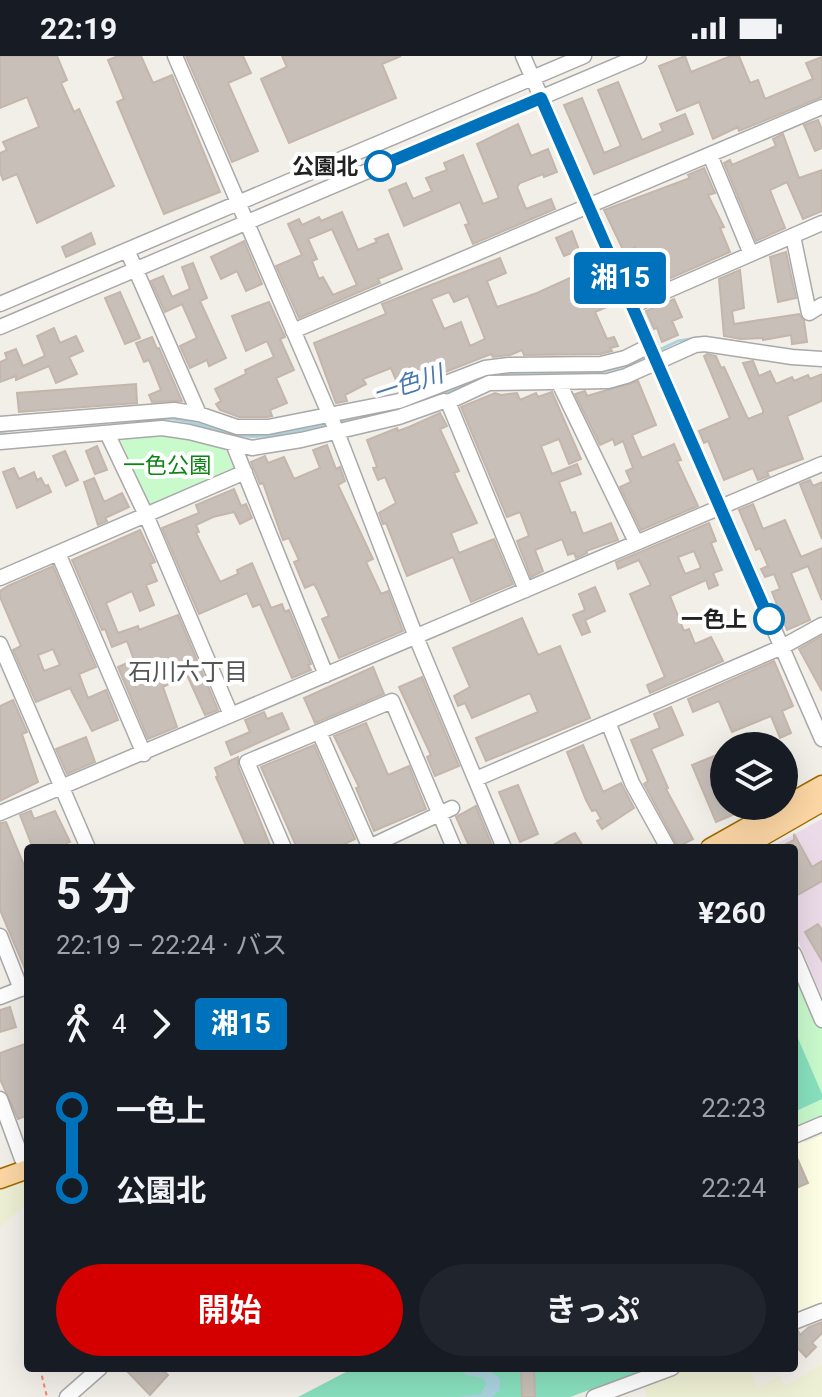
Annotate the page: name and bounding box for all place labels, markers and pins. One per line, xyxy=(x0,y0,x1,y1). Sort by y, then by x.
marker: 公園北 xyxy=(365,151,395,181)
place label: 公園北 xyxy=(292,154,358,179)
marker: 一色上 xyxy=(754,604,784,634)
place label: 一色上 xyxy=(681,607,747,632)

